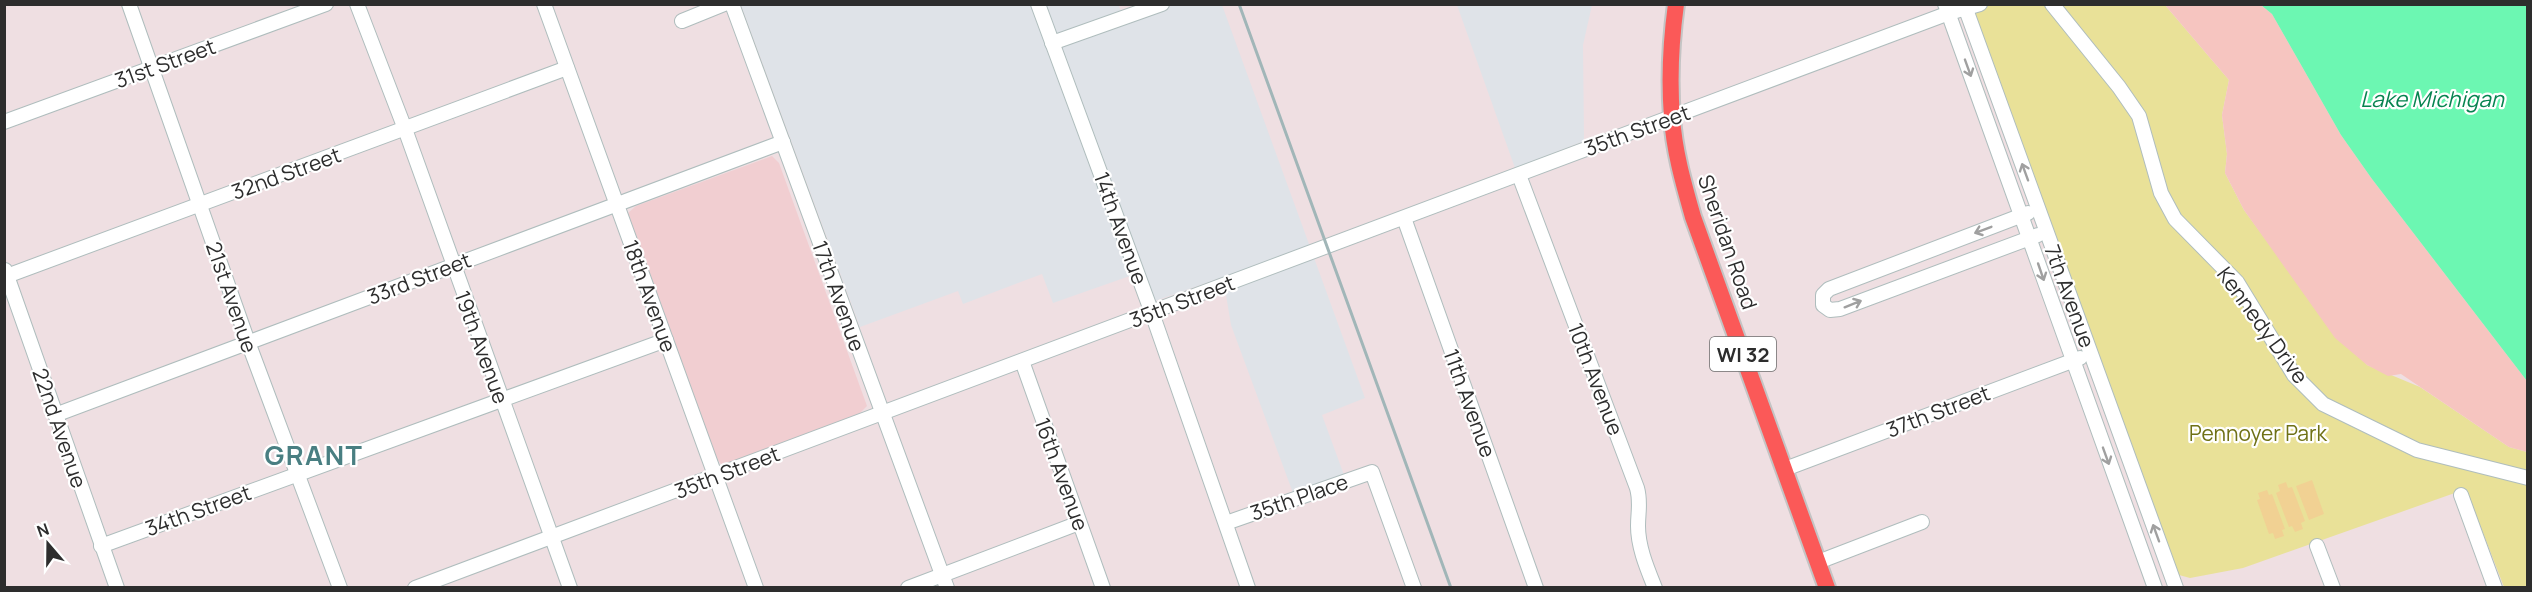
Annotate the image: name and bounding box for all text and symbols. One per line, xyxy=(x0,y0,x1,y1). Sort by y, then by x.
street label: 31st Street xyxy=(111,32,219,94)
one-way arrow xyxy=(1964,58,1975,77)
water label: Lake Michigan xyxy=(2360,84,2505,114)
street label: 35th Street xyxy=(1580,98,1694,162)
street label: 32nd Street xyxy=(228,140,344,206)
one-way arrow xyxy=(2018,163,2029,181)
street label: 14th Avenue xyxy=(1088,168,1154,288)
street label: Sheridan Road xyxy=(1692,171,1764,313)
one-way arrow xyxy=(1975,225,1993,236)
street label: 18th Avenue xyxy=(617,236,683,356)
street label: 17th Avenue xyxy=(806,237,872,355)
street label: 21st Avenue xyxy=(200,238,264,356)
street label: 7th Avenue xyxy=(2038,241,2102,351)
street label: 33rd Street xyxy=(363,245,475,311)
street label: Kennedy Drive xyxy=(2211,261,2315,389)
one-way arrow xyxy=(2036,262,2047,281)
street label: 35th Street xyxy=(1125,268,1239,334)
street label: 19th Avenue xyxy=(449,287,515,407)
one-way arrow xyxy=(1843,298,1861,309)
street label: 10th Avenue xyxy=(1562,319,1630,439)
road number: WI 32 xyxy=(1710,337,1776,371)
street label: 11th Avenue xyxy=(1437,345,1503,461)
street label: 22nd Avenue xyxy=(26,364,94,492)
street label: 37th Street xyxy=(1882,378,1994,444)
street label: 16th Avenue xyxy=(1029,414,1095,534)
park label: Pennoyer Park xyxy=(2189,419,2328,447)
district label: GRANT xyxy=(265,436,363,473)
street label: 35th Street xyxy=(670,439,784,505)
one-way arrow xyxy=(2101,446,2112,464)
street label: 35th Place xyxy=(1246,467,1352,527)
street label: 34th Street xyxy=(141,478,255,542)
north arrow xyxy=(18,514,78,574)
text: N xyxy=(34,518,52,542)
one-way arrow xyxy=(2149,524,2160,542)

